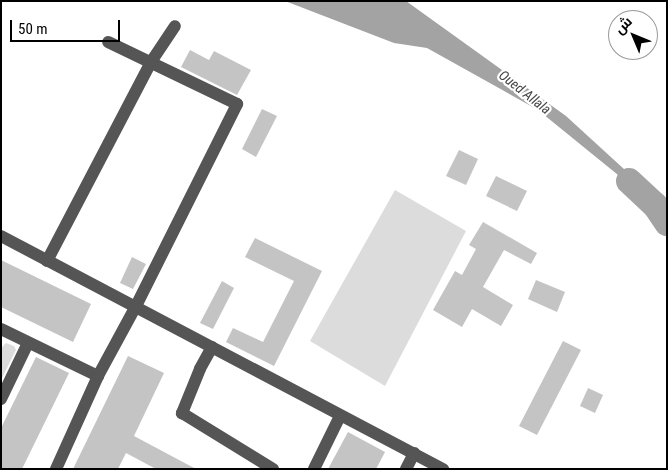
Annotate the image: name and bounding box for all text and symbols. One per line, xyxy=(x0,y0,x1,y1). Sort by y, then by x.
scale bar xyxy=(12,10,122,42)
north arrow xyxy=(608,10,658,60)
text: ش xyxy=(611,13,635,37)
text: 50 m xyxy=(18,20,48,38)
water label: Oued Allala xyxy=(496,67,554,117)

